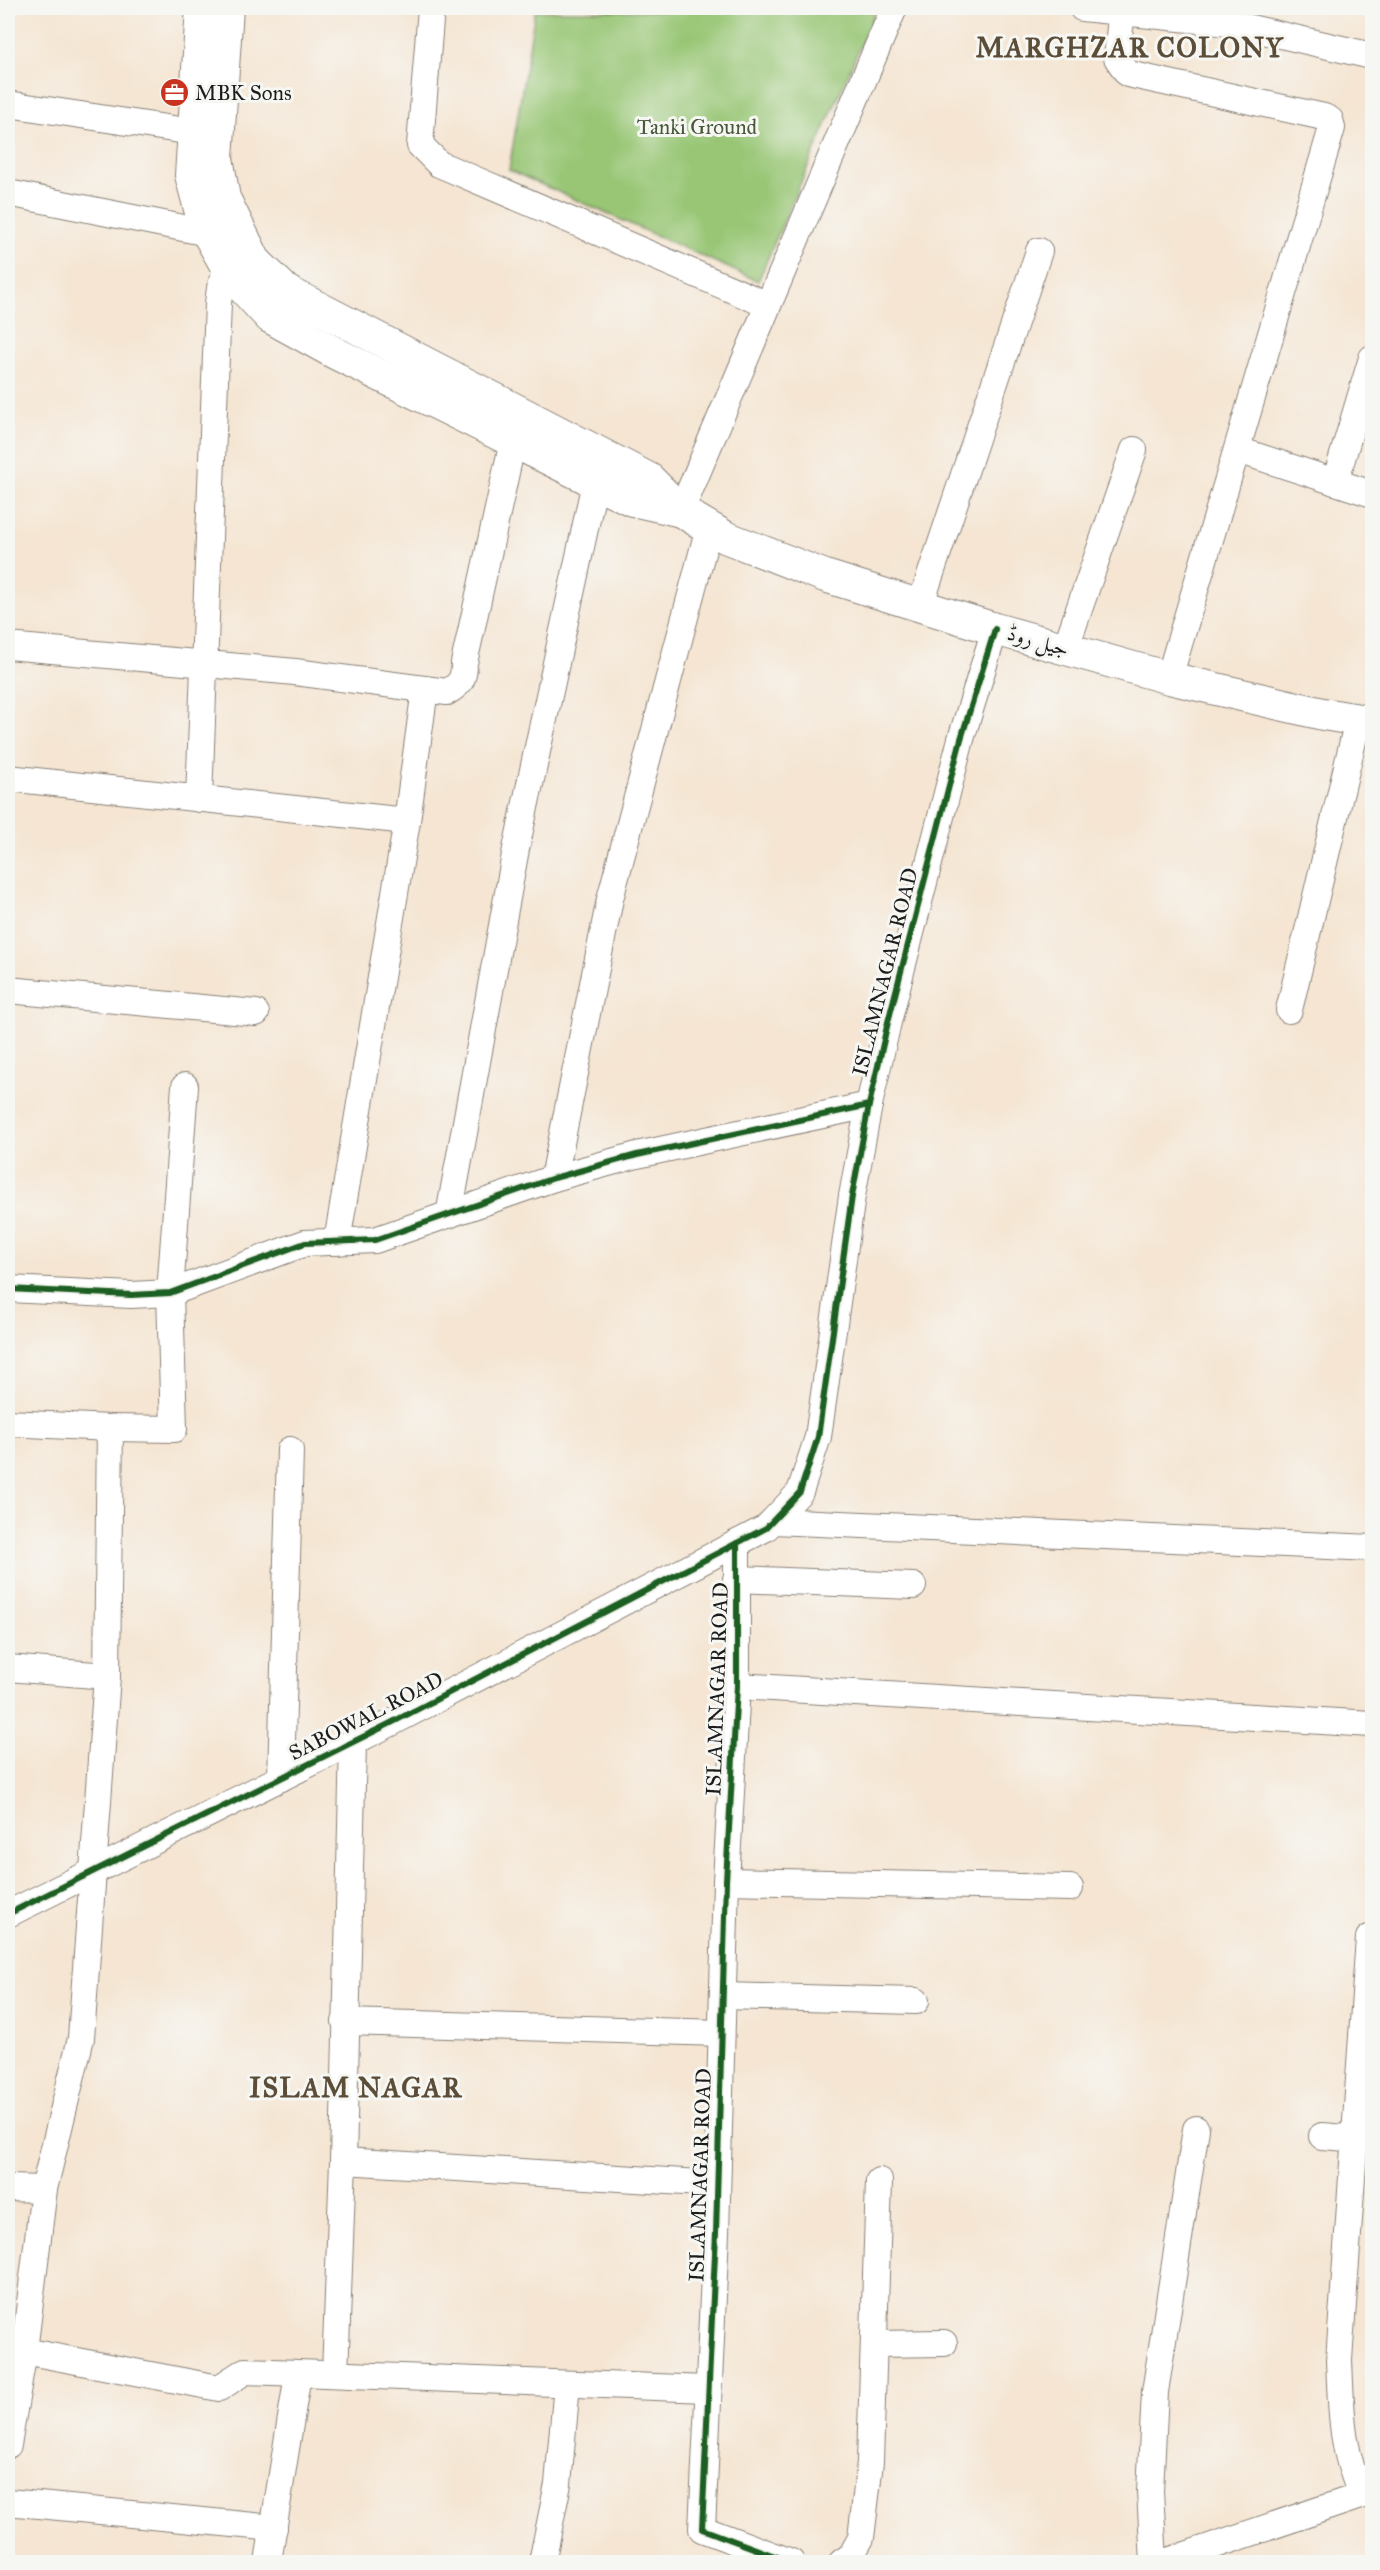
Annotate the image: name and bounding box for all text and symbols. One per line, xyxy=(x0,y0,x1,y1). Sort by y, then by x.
district label: MARGHZAR COLONY xyxy=(976,31,1285,64)
office icon: MBK Sons xyxy=(158,77,190,109)
place label: MBK Sons xyxy=(195,80,292,106)
park label: Tanki Ground xyxy=(637,114,758,140)
street label: جیل روڈ xyxy=(1004,620,1072,664)
street label: ISLAMNAGAR ROAD xyxy=(847,865,923,1079)
street label: ISLAMNAGAR ROAD xyxy=(700,1582,734,1796)
street label: SABOWAL ROAD xyxy=(284,1666,448,1766)
street label: ISLAMNAGAR ROAD xyxy=(683,2068,717,2282)
district label: ISLAM NAGAR xyxy=(249,2071,463,2104)

